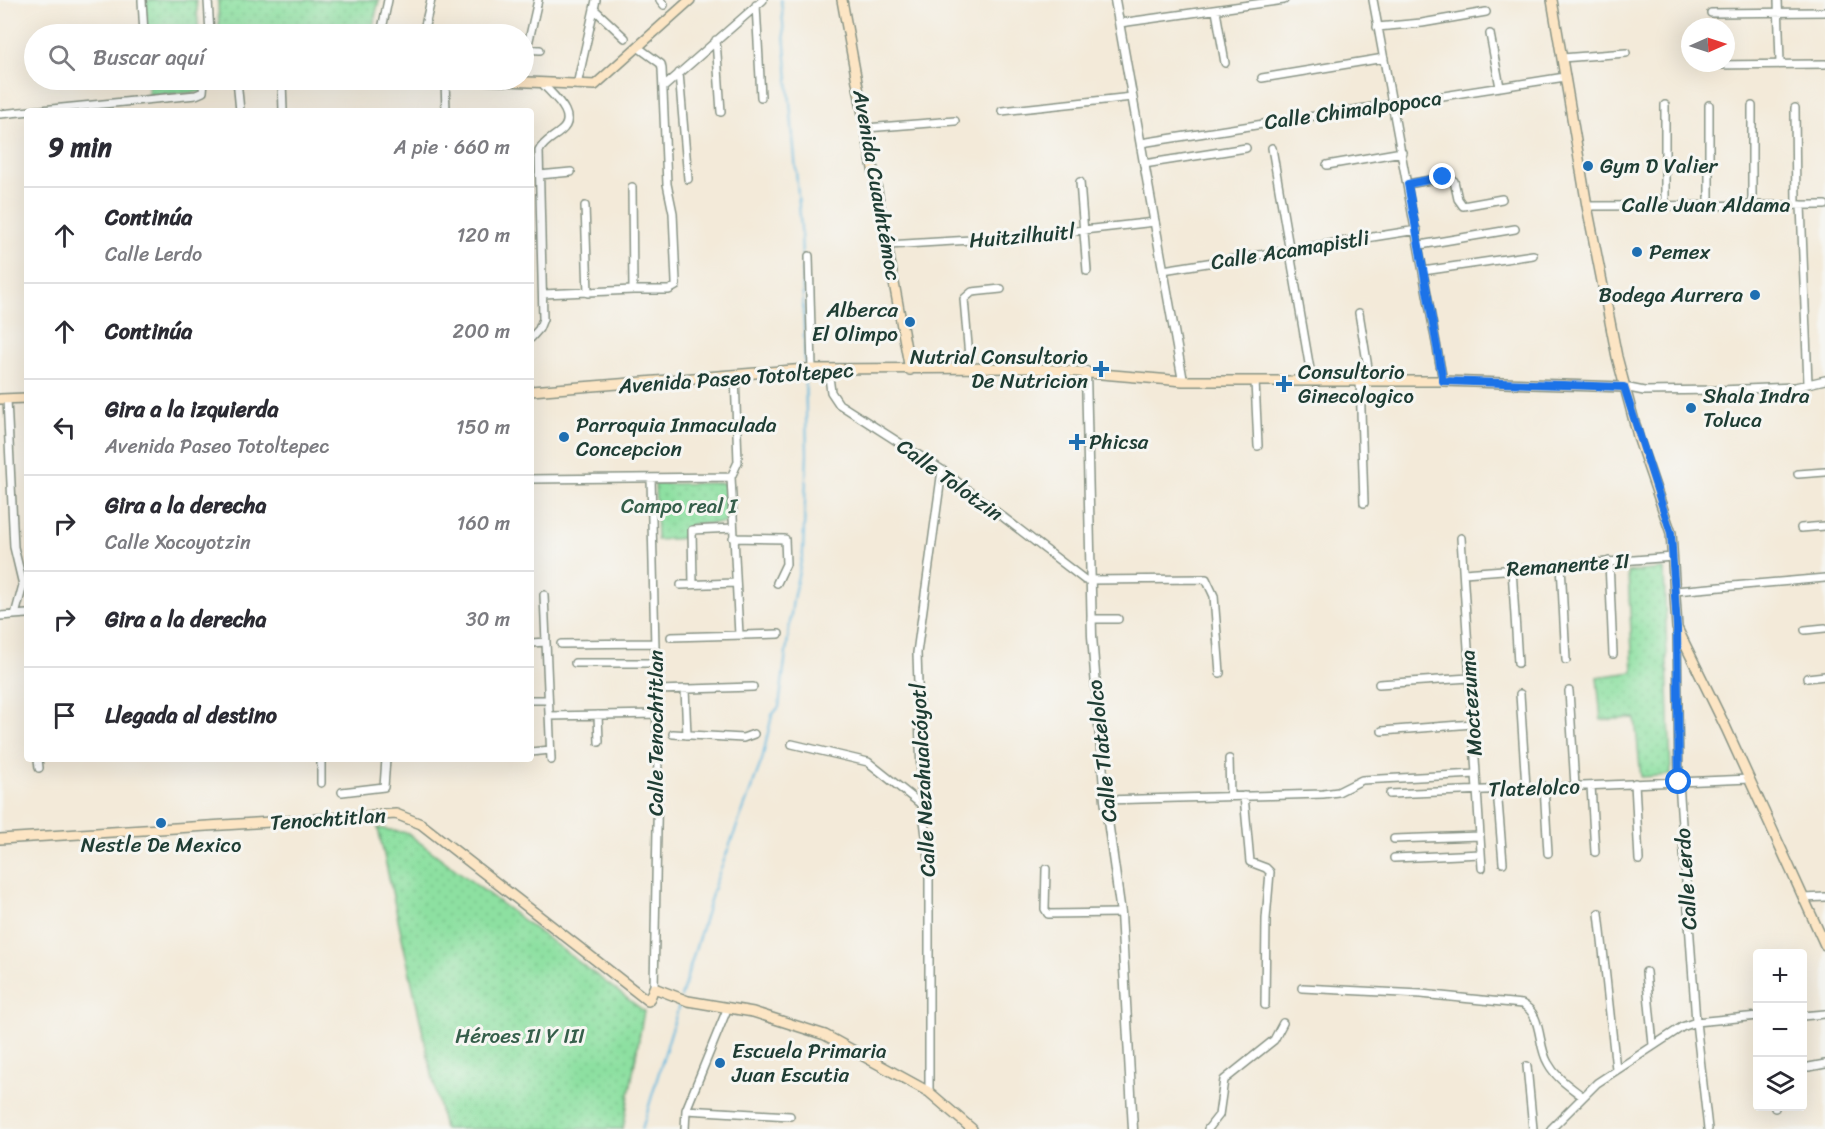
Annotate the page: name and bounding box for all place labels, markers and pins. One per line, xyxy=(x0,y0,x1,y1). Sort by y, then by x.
place label: Gym D Valier xyxy=(1600,147,1719,185)
marker: Gym D Valier xyxy=(1581,159,1595,173)
place label: Pemex xyxy=(1649,233,1710,271)
marker: Pemex xyxy=(1630,245,1644,259)
place label: Bodega Aurrera xyxy=(1598,276,1743,314)
marker: Bodega Aurrera xyxy=(1748,288,1762,302)
place label: Alberca El Olimpo xyxy=(812,291,898,353)
marker: Alberca El Olimpo xyxy=(903,315,917,329)
place label: Nutrial Consultorio De Nutricion xyxy=(910,338,1088,400)
place label: Consultorio Ginecologico xyxy=(1298,353,1414,415)
marker: Nutrial Consultorio De Nutricion xyxy=(1092,360,1110,378)
marker: Consultorio Ginecologico xyxy=(1275,375,1293,393)
place label: Shala Indra Toluca xyxy=(1703,377,1810,439)
marker: Shala Indra Toluca xyxy=(1684,401,1698,415)
place label: Parroquia Inmaculada Concepcion xyxy=(576,406,777,468)
place label: Phicsa xyxy=(1089,423,1149,461)
marker: Parroquia Inmaculada Concepcion xyxy=(557,430,571,444)
marker: Phicsa xyxy=(1070,435,1084,449)
marker: Nestle De Mexico xyxy=(154,816,168,830)
place label: Nestle De Mexico xyxy=(81,826,241,864)
place label: Escuela Primaria Juan Escutia xyxy=(731,1032,887,1094)
marker: Escuela Primaria Juan Escutia xyxy=(713,1056,727,1070)

